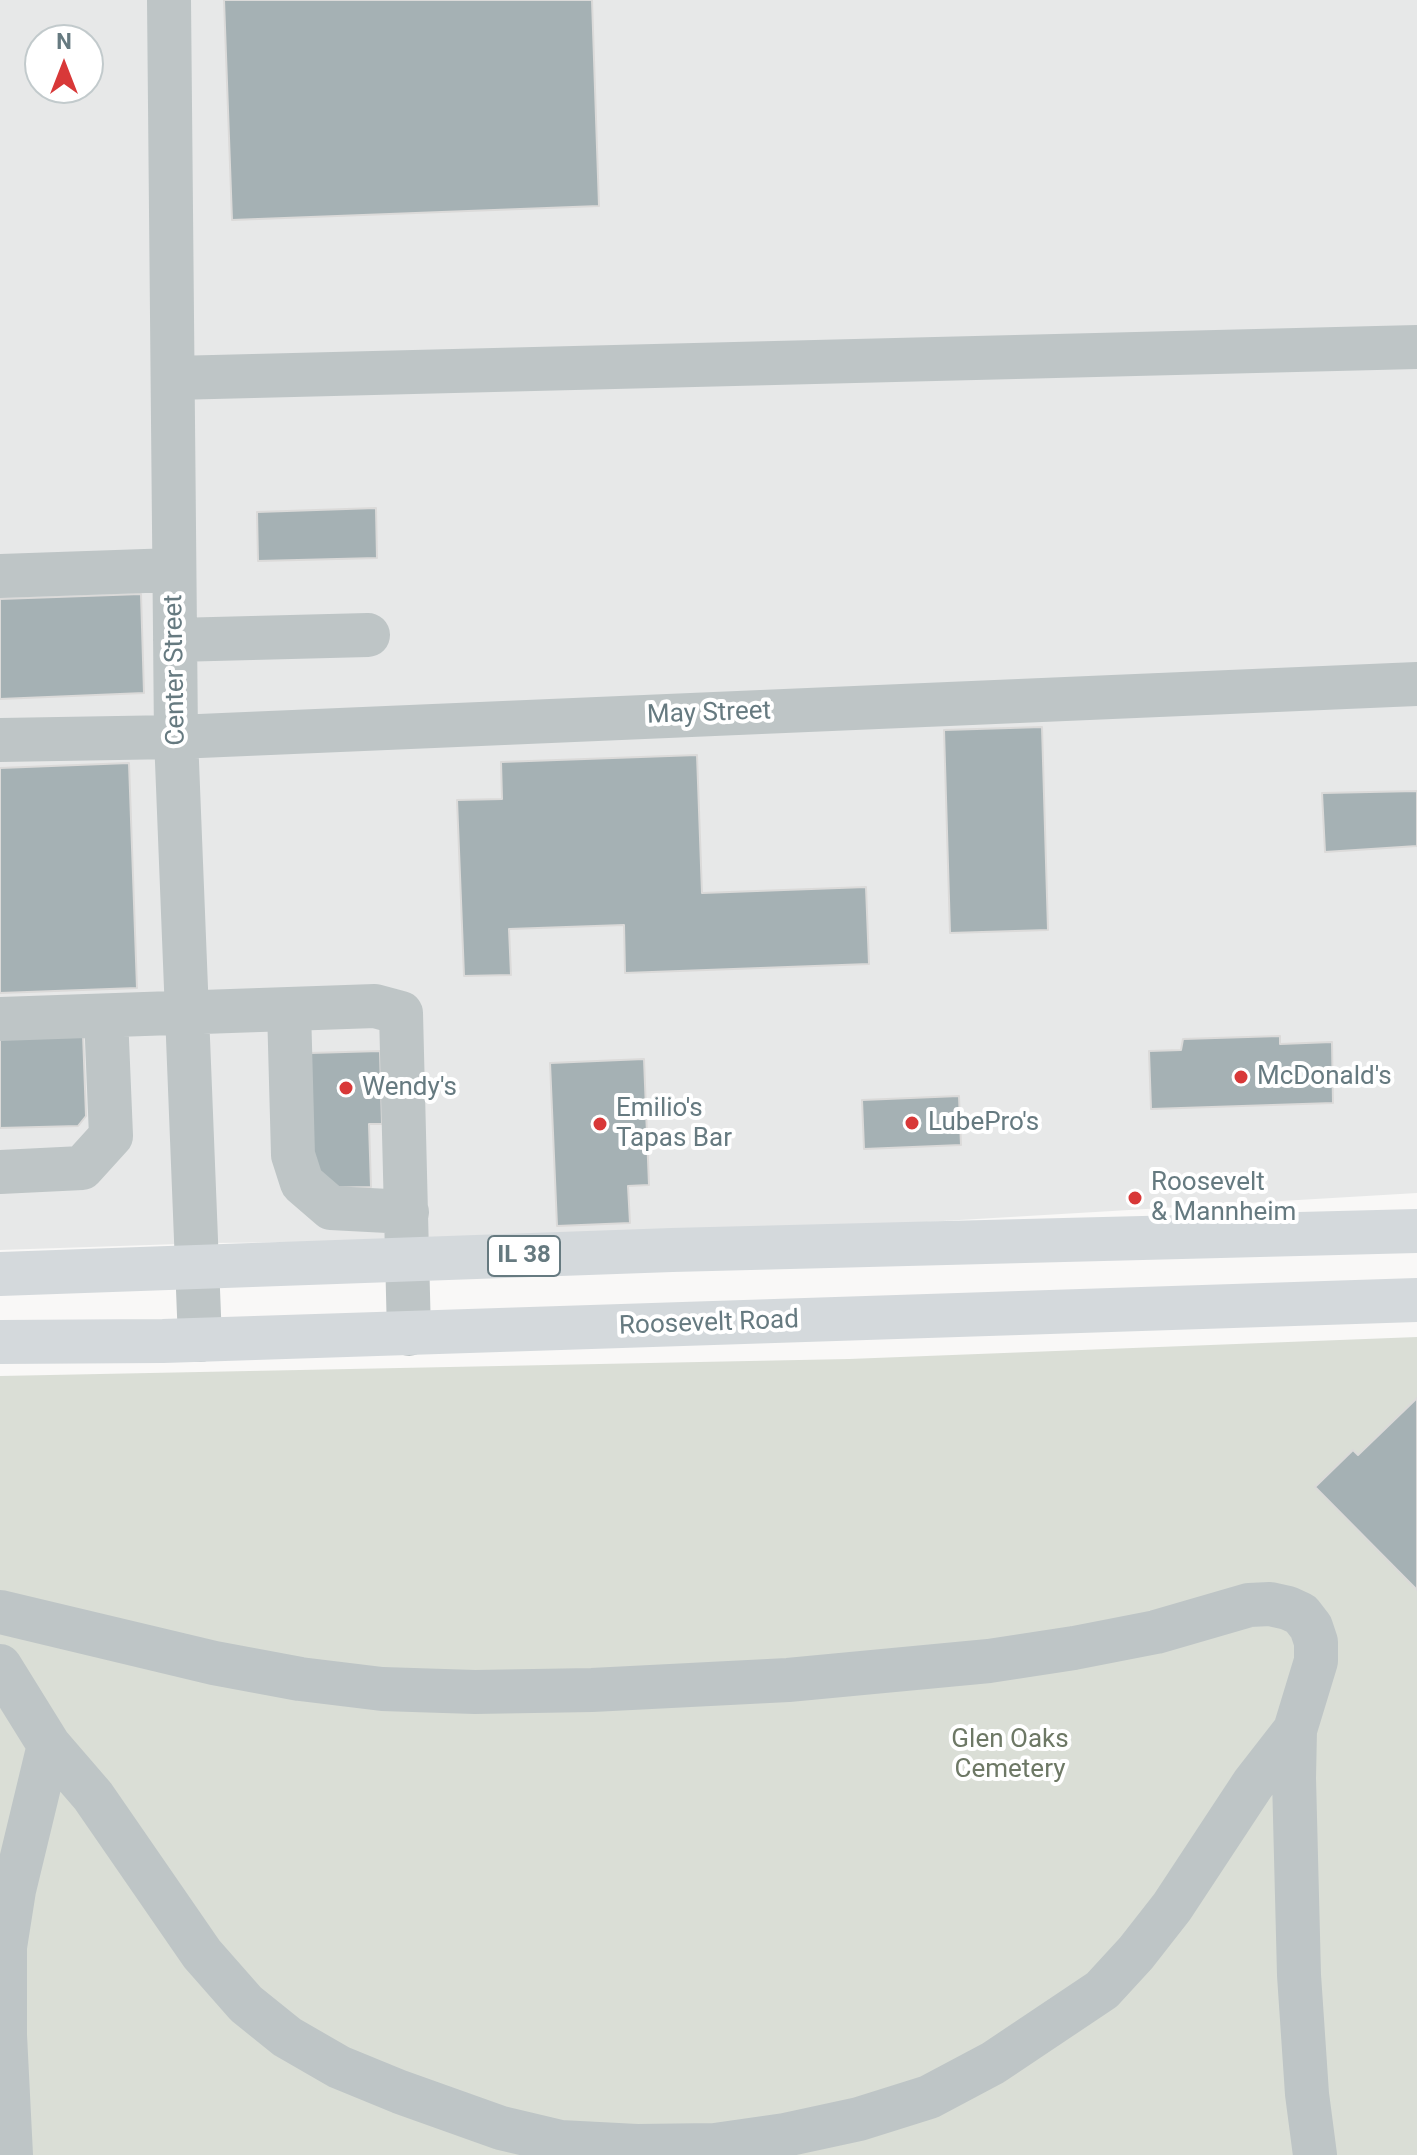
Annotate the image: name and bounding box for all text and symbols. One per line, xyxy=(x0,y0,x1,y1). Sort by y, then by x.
north arrow xyxy=(24,24,104,104)
text: N xyxy=(56,29,72,54)
street label: Center Street xyxy=(159,594,193,746)
street label: May Street xyxy=(646,696,772,732)
place label: McDonald's xyxy=(1257,1061,1392,1093)
marker: McDonald's xyxy=(1232,1068,1250,1086)
place label: Wendy's xyxy=(362,1072,457,1104)
marker: Wendy's xyxy=(337,1079,355,1097)
place label: Emilio's Tapas Bar xyxy=(616,1093,732,1154)
place label: LubePro's xyxy=(928,1107,1039,1139)
marker: LubePro's xyxy=(903,1114,921,1132)
marker: Emilio's Tapas Bar xyxy=(591,1115,609,1133)
place label: Roosevelt & Mannheim xyxy=(1151,1167,1296,1228)
marker: Roosevelt & Mannheim xyxy=(1126,1189,1144,1207)
road number: IL 38 xyxy=(488,1236,560,1276)
street label: Roosevelt Road xyxy=(619,1305,799,1343)
park label: Glen Oaks Cemetery xyxy=(951,1724,1069,1786)

